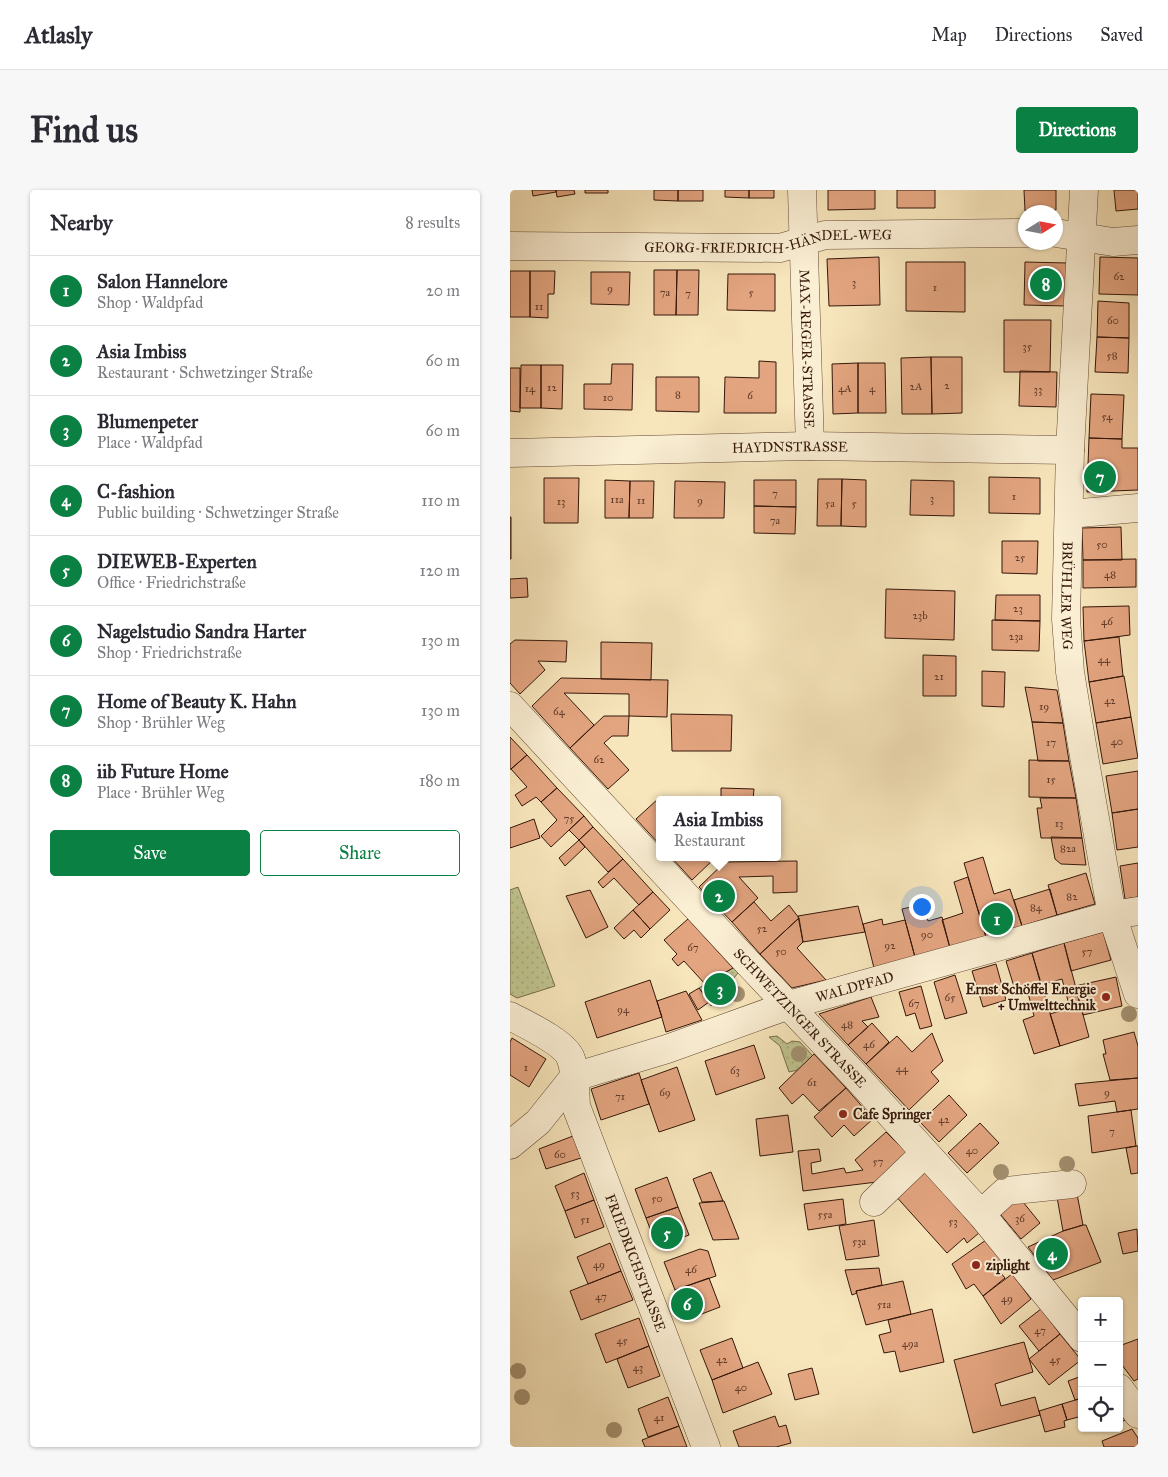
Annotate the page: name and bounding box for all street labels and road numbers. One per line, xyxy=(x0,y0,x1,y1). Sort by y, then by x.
street label: GEORG-FRIEDRICH-HÄNDEL-WEG xyxy=(644,226,892,257)
street label: MAX-REGER-STRASSE xyxy=(796,269,818,429)
street label: HAYDNSTRASSE xyxy=(732,437,848,456)
street label: BRÜHLER WEG xyxy=(1057,541,1078,650)
street label: SCHWETZINGER STRASSE xyxy=(730,945,870,1091)
street label: WALDPFAD xyxy=(814,968,896,1006)
street label: FRIEDRICHSTRASSE xyxy=(602,1191,670,1334)

